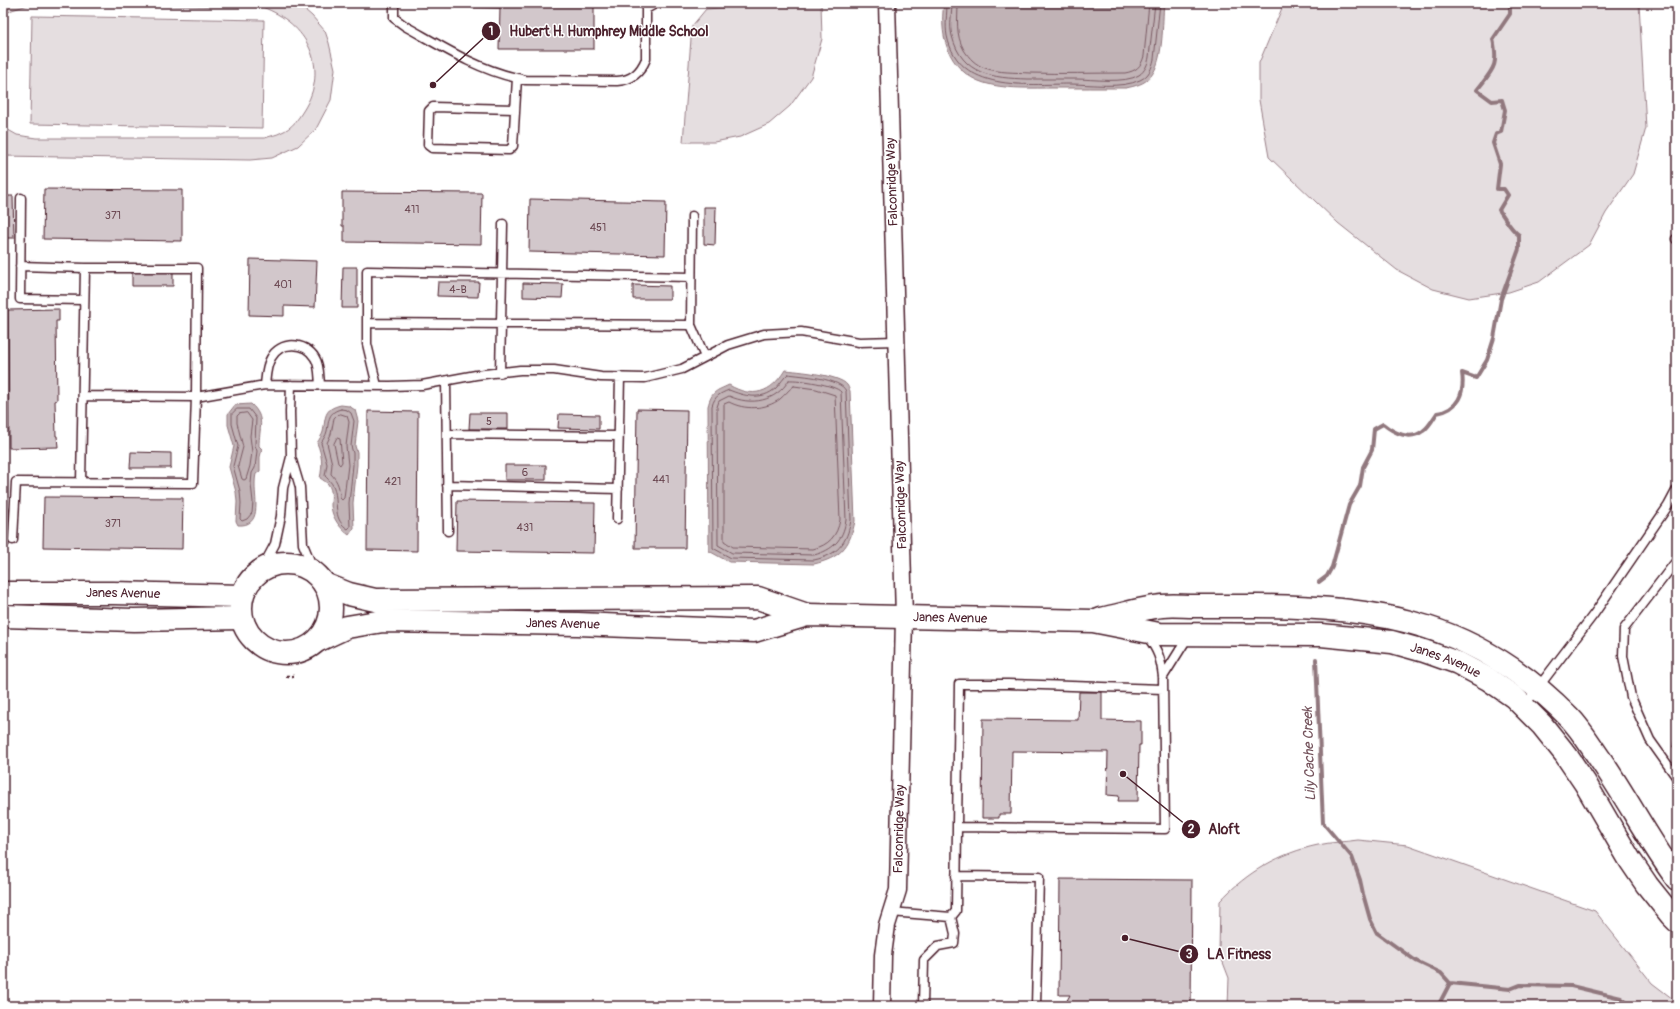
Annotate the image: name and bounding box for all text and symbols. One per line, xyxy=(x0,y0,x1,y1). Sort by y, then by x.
callout: Hubert H. Humphrey Middle School xyxy=(481,18,716,44)
text: Hubert H. Humphrey Middle School xyxy=(509,23,709,40)
text: 1 xyxy=(489,24,493,39)
street label: Falconridge Way xyxy=(882,137,902,227)
house number: 411 xyxy=(405,203,419,216)
house number: 371 xyxy=(105,209,121,222)
house number: 451 xyxy=(590,221,606,234)
house number: 401 xyxy=(274,278,292,291)
house number: 4-B xyxy=(449,283,467,296)
house number: 5 xyxy=(486,415,492,428)
street label: Falconridge Way xyxy=(891,460,911,550)
house number: 6 xyxy=(522,466,528,479)
house number: 441 xyxy=(652,473,670,486)
house number: 421 xyxy=(385,475,401,488)
house number: 371 xyxy=(105,517,121,530)
house number: 431 xyxy=(517,521,533,534)
street label: Janes Avenue xyxy=(86,585,161,602)
street label: Janes Avenue xyxy=(913,609,988,627)
street label: Janes Avenue xyxy=(525,615,601,633)
street label: Janes Avenue xyxy=(1408,640,1484,682)
water label: Lily Cache Creek xyxy=(1299,705,1319,802)
street label: Falconridge Way xyxy=(890,784,908,874)
callout: Aloft xyxy=(1181,816,1248,842)
text: Aloft xyxy=(1208,821,1240,838)
text: 2 xyxy=(1188,822,1195,837)
callout: LA Fitness xyxy=(1179,941,1279,967)
text: LA Fitness xyxy=(1207,946,1272,963)
text: 3 xyxy=(1186,947,1193,962)

